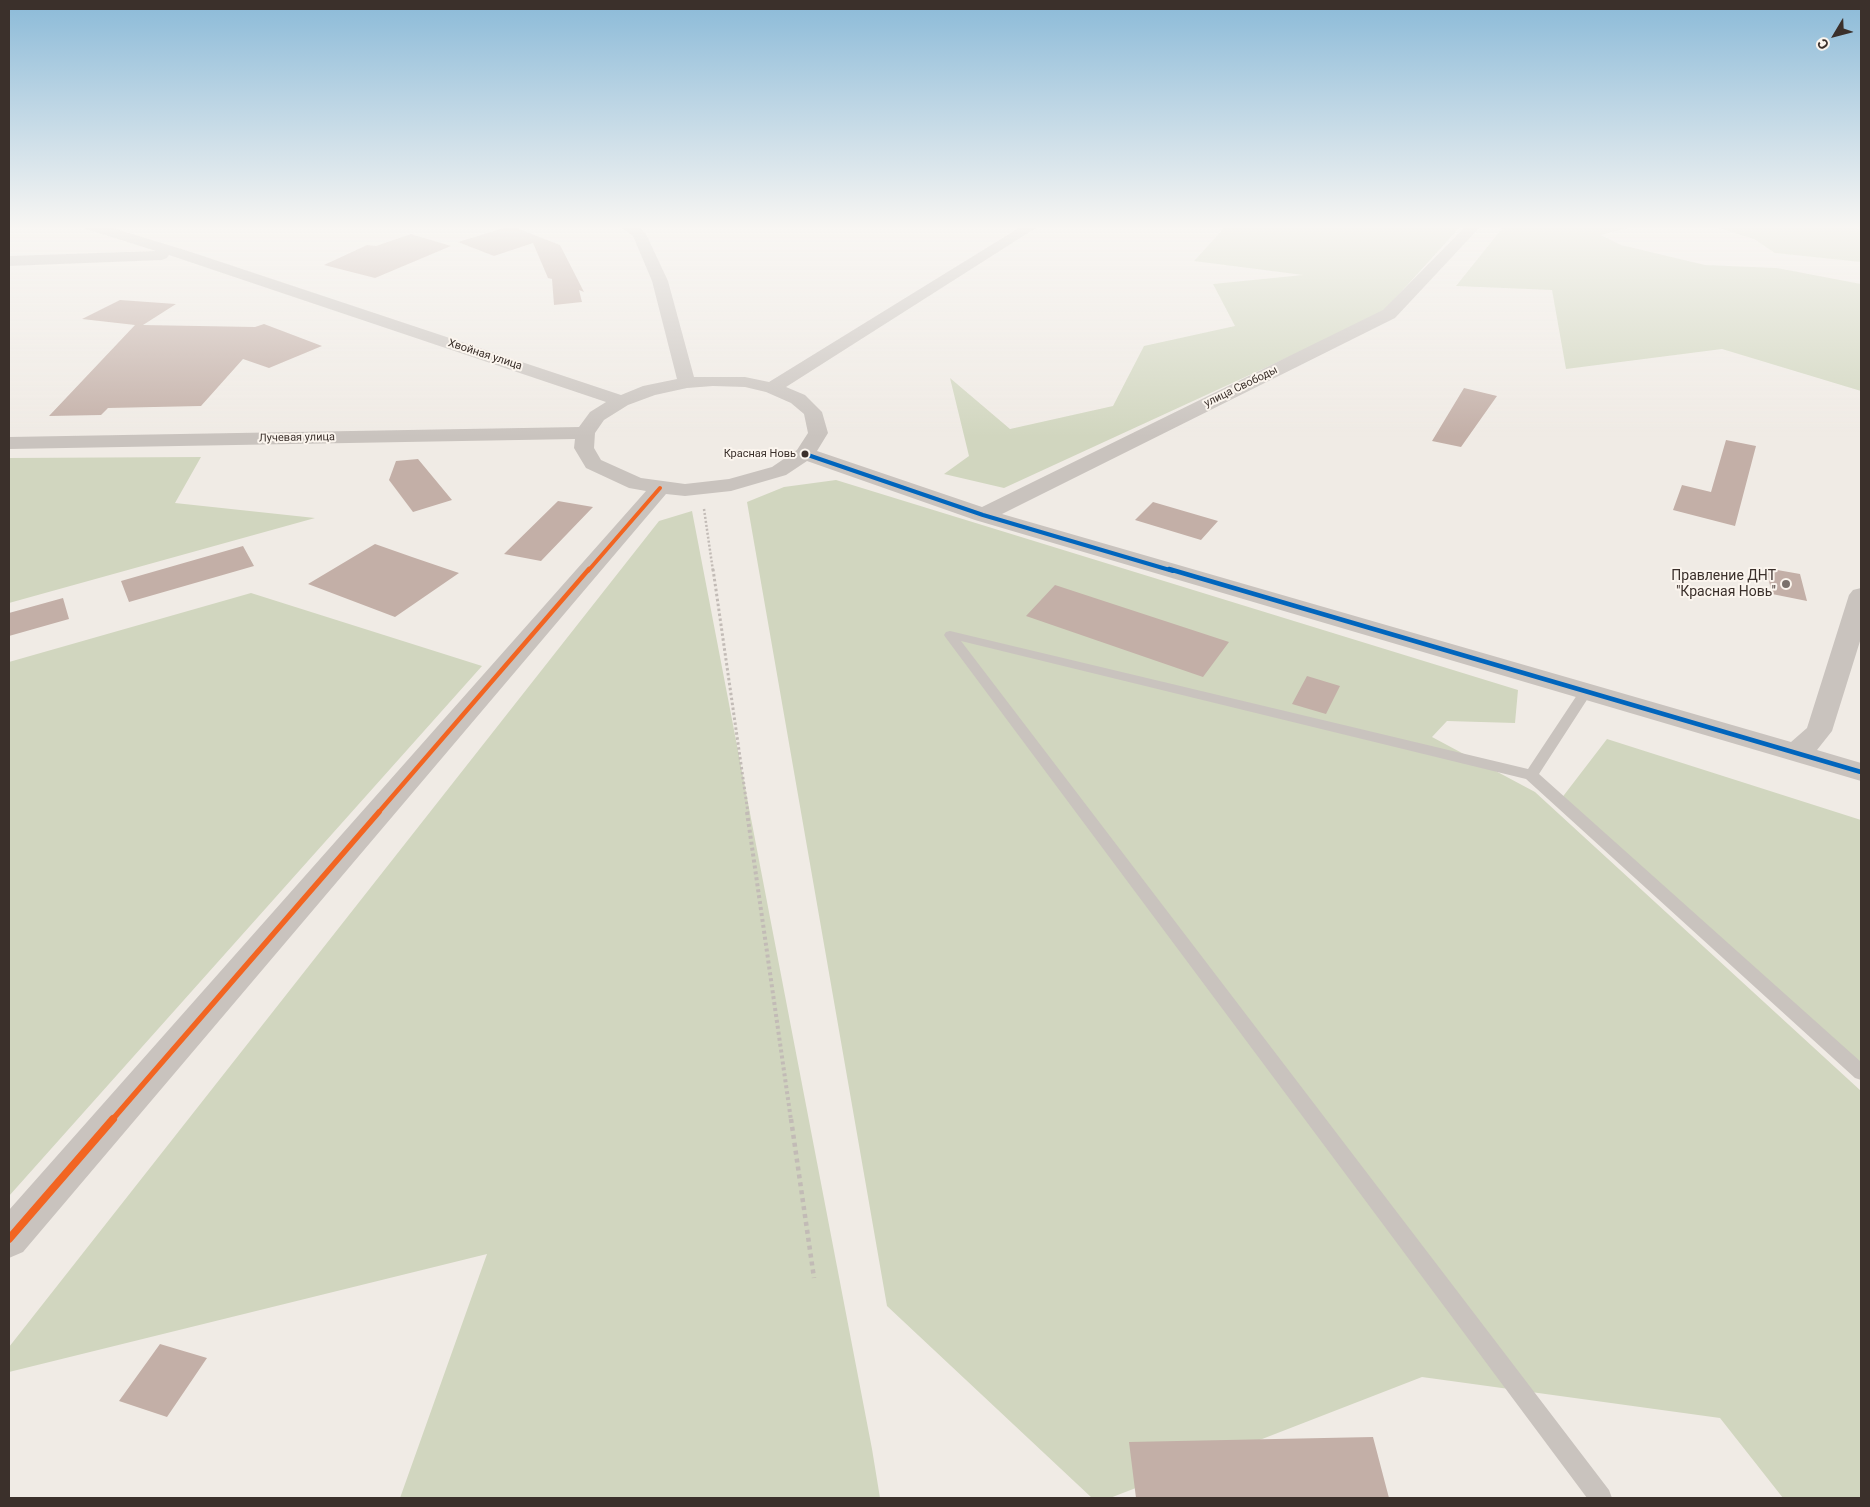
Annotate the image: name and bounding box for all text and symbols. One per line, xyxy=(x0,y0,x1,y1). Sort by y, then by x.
north arrow xyxy=(1810,10,1860,60)
text: С xyxy=(1814,36,1832,53)
street label: Хвойная улица xyxy=(446,337,524,373)
street label: улица Свободы xyxy=(1202,364,1280,410)
street label: Лучевая улица xyxy=(259,431,335,445)
place label: Красная Новь xyxy=(724,447,796,461)
marker: Красная Новь xyxy=(800,449,810,459)
place label: Правление ДНТ "Красная Новь" xyxy=(1671,568,1776,600)
marker: Правление ДНТ "Красная Новь" xyxy=(1780,578,1792,590)

